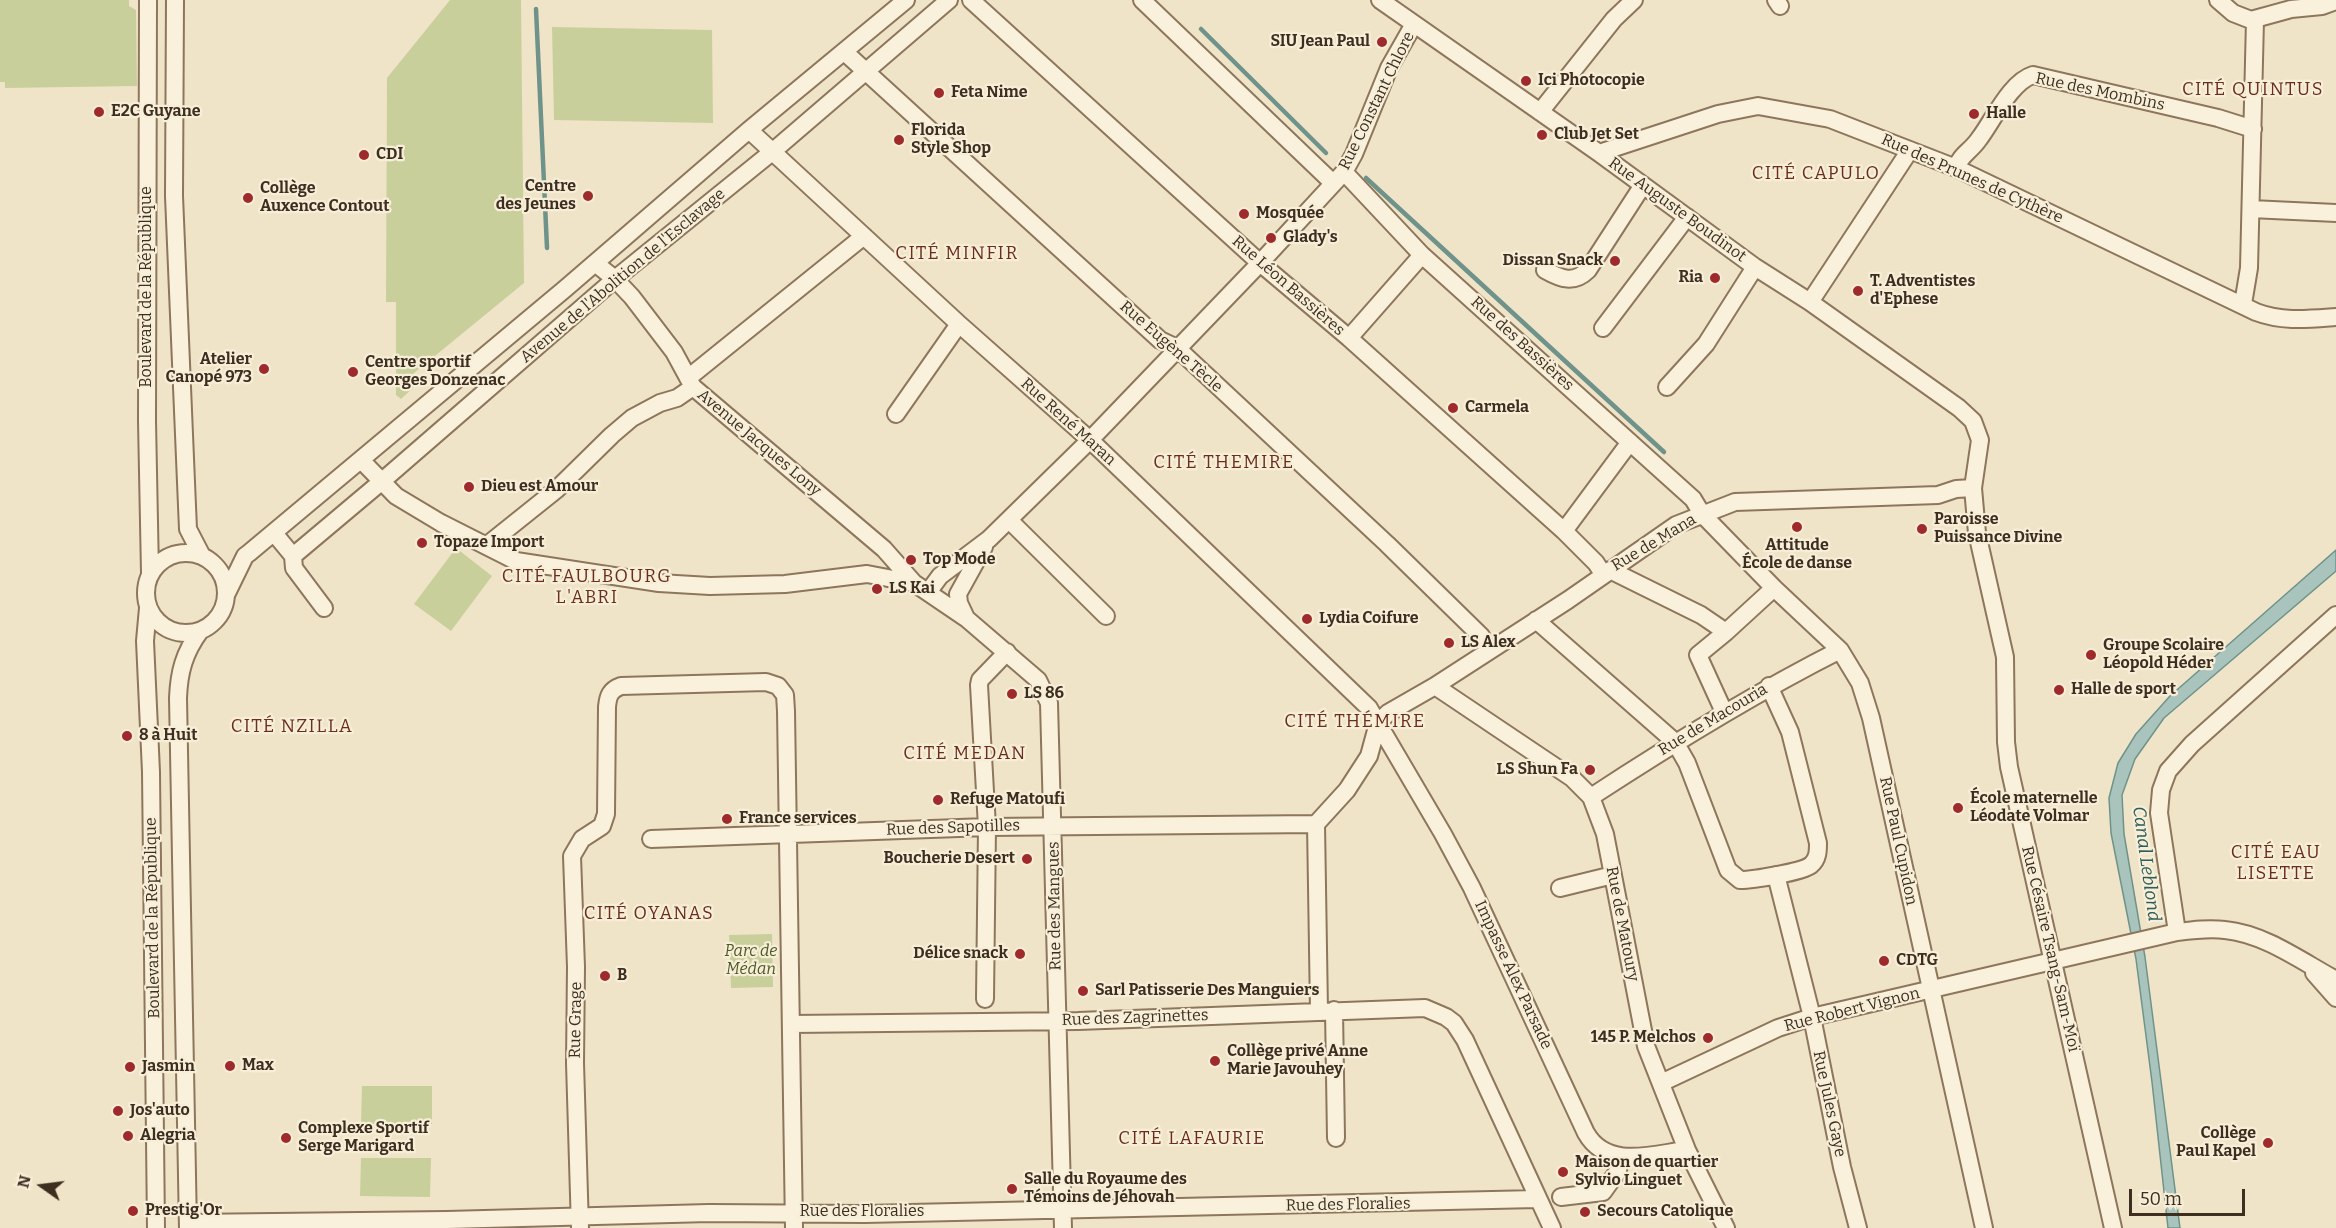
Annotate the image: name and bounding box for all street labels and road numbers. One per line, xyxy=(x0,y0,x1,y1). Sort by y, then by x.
street label: Rue Constant Chlore xyxy=(1335,29,1419,173)
street label: Rue des Mombins xyxy=(2034,69,2166,115)
street label: Rue des Prunes de Cythère xyxy=(1878,130,2066,228)
street label: Rue Auguste Boudinot xyxy=(1604,154,1750,266)
street label: Avenue de l'Abolition de l'Esclavage xyxy=(517,185,729,367)
street label: Boulevard de la République xyxy=(137,186,157,388)
street label: Rue Léon Bassières xyxy=(1228,232,1348,340)
street label: Rue des Bassières xyxy=(1467,293,1577,395)
street label: Rue Eugène Tècle xyxy=(1116,297,1226,397)
street label: Rue René Maran xyxy=(1016,374,1120,470)
street label: Avenue Jacques Lony xyxy=(693,386,825,500)
street label: Rue de Mana xyxy=(1608,510,1700,576)
street label: Rue de Macouria xyxy=(1655,680,1771,760)
street label: Rue Paul Cupidon xyxy=(1875,775,1921,907)
street label: Rue des Sapotilles xyxy=(886,816,1020,840)
street label: Boulevard de la République xyxy=(142,817,164,1019)
street label: Rue des Mangues xyxy=(1044,841,1066,971)
street label: Rue Césaire Tsang-Sam-Moï xyxy=(2017,844,2083,1054)
street label: Rue de Matoury xyxy=(1601,865,1643,983)
street label: Impasse Alex Parsade xyxy=(1470,898,1556,1052)
street label: Rue Grage xyxy=(566,981,586,1059)
street label: Rue Robert Vignon xyxy=(1782,984,1922,1036)
street label: Rue des Zagrinettes xyxy=(1061,1006,1209,1030)
street label: Rue Jules Gaye xyxy=(1808,1049,1850,1159)
street label: Rue des Floralies xyxy=(1285,1194,1411,1216)
street label: Rue des Floralies xyxy=(800,1202,924,1222)

